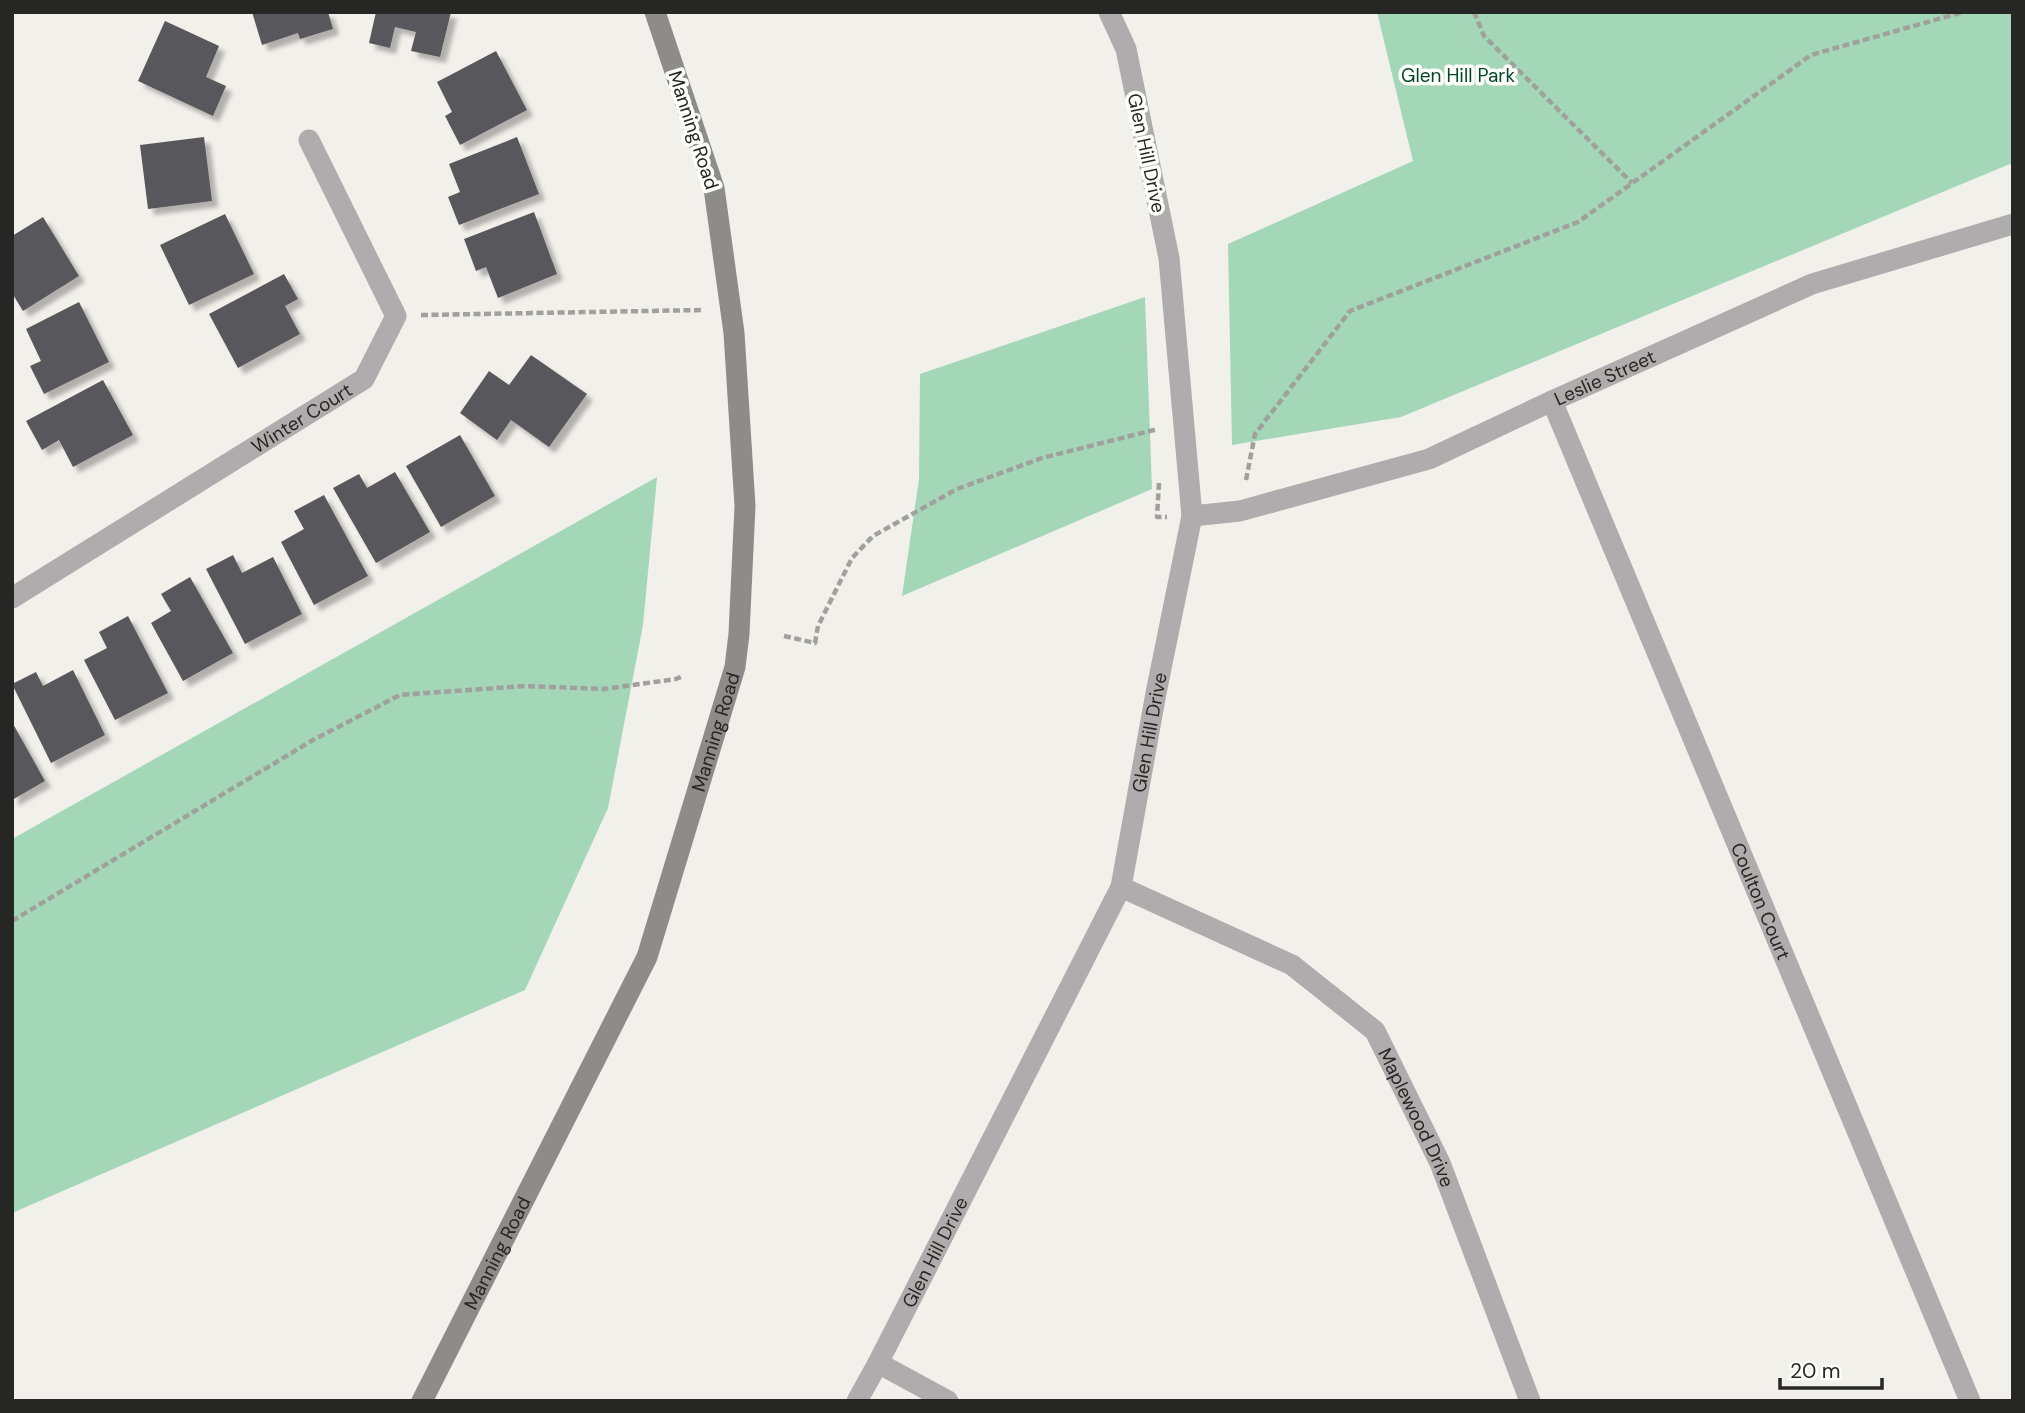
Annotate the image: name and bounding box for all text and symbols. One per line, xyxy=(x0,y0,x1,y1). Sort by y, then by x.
park label: Glen Hill Park xyxy=(1401,63,1515,88)
street label: Manning Road xyxy=(663,68,724,193)
street label: Glen Hill Drive xyxy=(1122,91,1171,215)
street label: Leslie Street xyxy=(1550,344,1659,411)
street label: Winter Court xyxy=(247,378,357,459)
street label: Manning Road xyxy=(686,669,746,795)
street label: Glen Hill Drive xyxy=(1126,670,1173,794)
street label: Coulton Court xyxy=(1725,839,1796,964)
street label: Maplewood Drive xyxy=(1372,1044,1460,1191)
street label: Manning Road xyxy=(458,1192,537,1314)
street label: Glen Hill Drive xyxy=(896,1192,974,1312)
scale bar xyxy=(1780,1346,1882,1390)
text: 20 m xyxy=(1790,1357,1841,1385)

